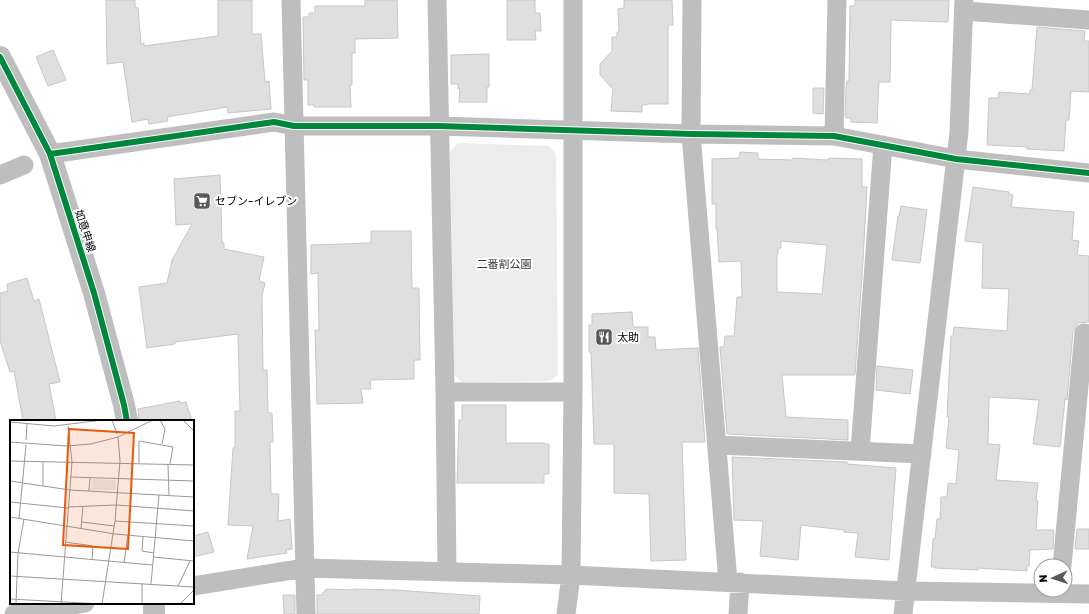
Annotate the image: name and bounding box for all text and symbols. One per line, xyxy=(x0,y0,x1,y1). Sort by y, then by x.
supermarket icon: セブン-イレブン xyxy=(192,191,212,211)
place label: セブン-イレブン xyxy=(215,195,297,208)
street label: 如意申線 xyxy=(72,208,98,254)
park label: 二番割公園 xyxy=(477,258,532,271)
restaurant icon: 太助 xyxy=(594,327,614,347)
place label: 太助 xyxy=(617,331,639,344)
inset map xyxy=(10,420,194,604)
north arrow xyxy=(1033,558,1073,598)
text: N xyxy=(1037,574,1050,583)

